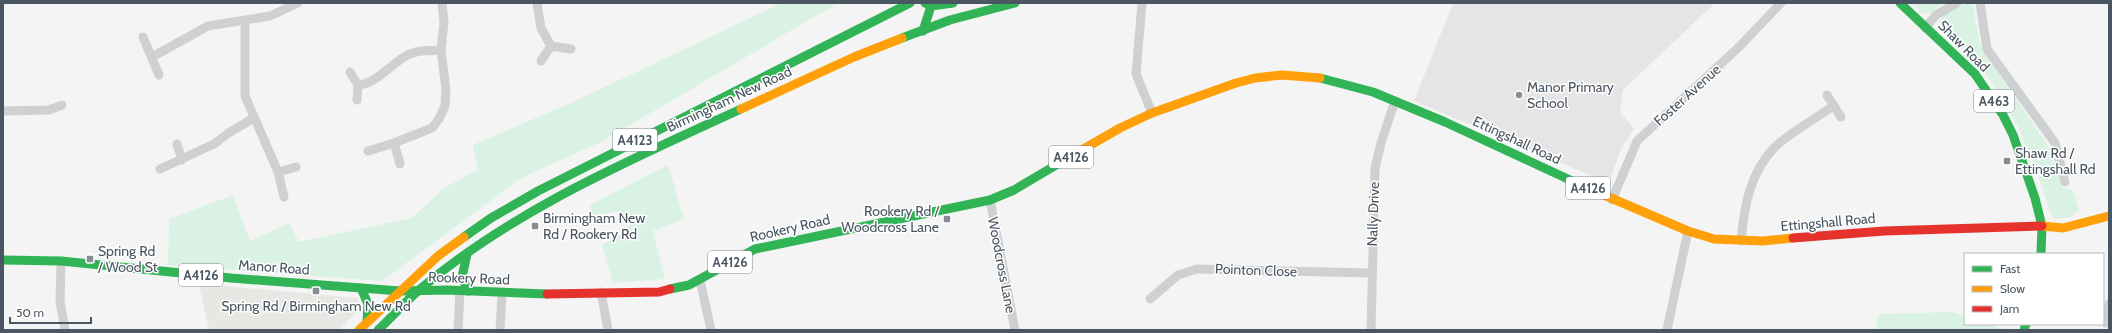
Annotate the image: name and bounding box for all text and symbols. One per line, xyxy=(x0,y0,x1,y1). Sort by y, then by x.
street label: Shaw Road xyxy=(1934,16,1994,76)
street label: Foster Avenue xyxy=(1650,60,1724,130)
street label: Birmingham New Road xyxy=(664,62,794,136)
place label: Manor Primary School xyxy=(1527,78,1614,112)
marker: Manor Primary School xyxy=(1514,90,1524,100)
road number: A463 xyxy=(1974,90,2014,112)
street label: Ettingshall Road xyxy=(1470,112,1564,168)
road number: A4123 xyxy=(613,129,657,151)
place label: Shaw Rd / Ettingshall Rd xyxy=(2015,144,2096,178)
road number: A4126 xyxy=(1049,146,1093,168)
marker: Shaw Rd / Ettingshall Rd xyxy=(2002,156,2012,166)
road number: A4126 xyxy=(1566,177,1610,199)
street label: Nally Drive xyxy=(1363,181,1383,247)
place label: Rookery Rd / Woodcross Lane xyxy=(841,202,939,236)
place label: Birmingham New Rd / Rookery Rd xyxy=(543,209,645,243)
street label: Ettingshall Road xyxy=(1780,209,1876,235)
street label: Rookery Road xyxy=(748,210,832,246)
marker: Rookery Rd / Woodcross Lane xyxy=(942,214,952,224)
street label: Woodcross Lane xyxy=(984,215,1020,315)
marker: Birmingham New Rd / Rookery Rd xyxy=(530,221,540,231)
place label: Spring Rd / Wood St xyxy=(97,242,158,276)
road number: A4126 xyxy=(708,251,752,273)
legend xyxy=(1964,253,2104,325)
marker: Spring Rd / Wood St xyxy=(85,254,95,264)
street label: Manor Road xyxy=(238,256,310,278)
street label: Pointon Close xyxy=(1215,260,1297,280)
text: Fast xyxy=(2000,261,2020,276)
road number: A4126 xyxy=(179,264,223,286)
street label: Rookery Road xyxy=(428,268,510,288)
text: Slow xyxy=(2000,281,2025,296)
marker: Spring Rd / Birmingham New Rd xyxy=(311,286,321,296)
place label: Spring Rd / Birmingham New Rd xyxy=(221,297,411,315)
scale bar xyxy=(10,299,91,325)
text: Jam xyxy=(1999,301,2019,316)
text: 50 m xyxy=(16,305,44,320)

